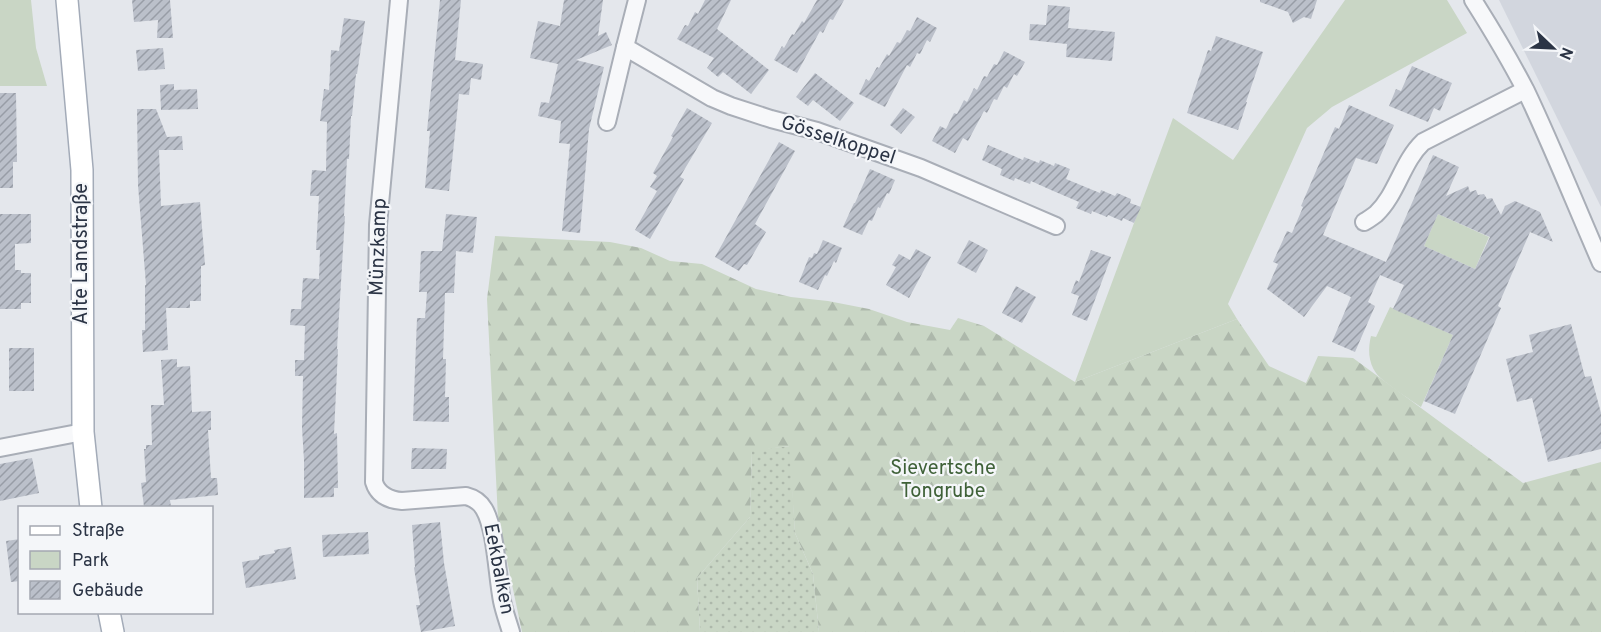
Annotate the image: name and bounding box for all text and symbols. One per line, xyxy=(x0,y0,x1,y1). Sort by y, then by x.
north arrow xyxy=(1523,18,1583,78)
text: N xyxy=(1554,44,1576,62)
street label: Gösselkoppel xyxy=(777,110,899,172)
street label: Alte Landstraße xyxy=(69,183,95,325)
street label: Münzkamp xyxy=(364,198,394,296)
park label: Sievertsche Tongrube xyxy=(890,456,996,505)
legend xyxy=(18,506,213,614)
text: Straße xyxy=(72,520,124,543)
street label: Eekbalken xyxy=(476,521,520,617)
text: Park xyxy=(72,550,109,573)
text: Gebäude xyxy=(72,580,144,603)

